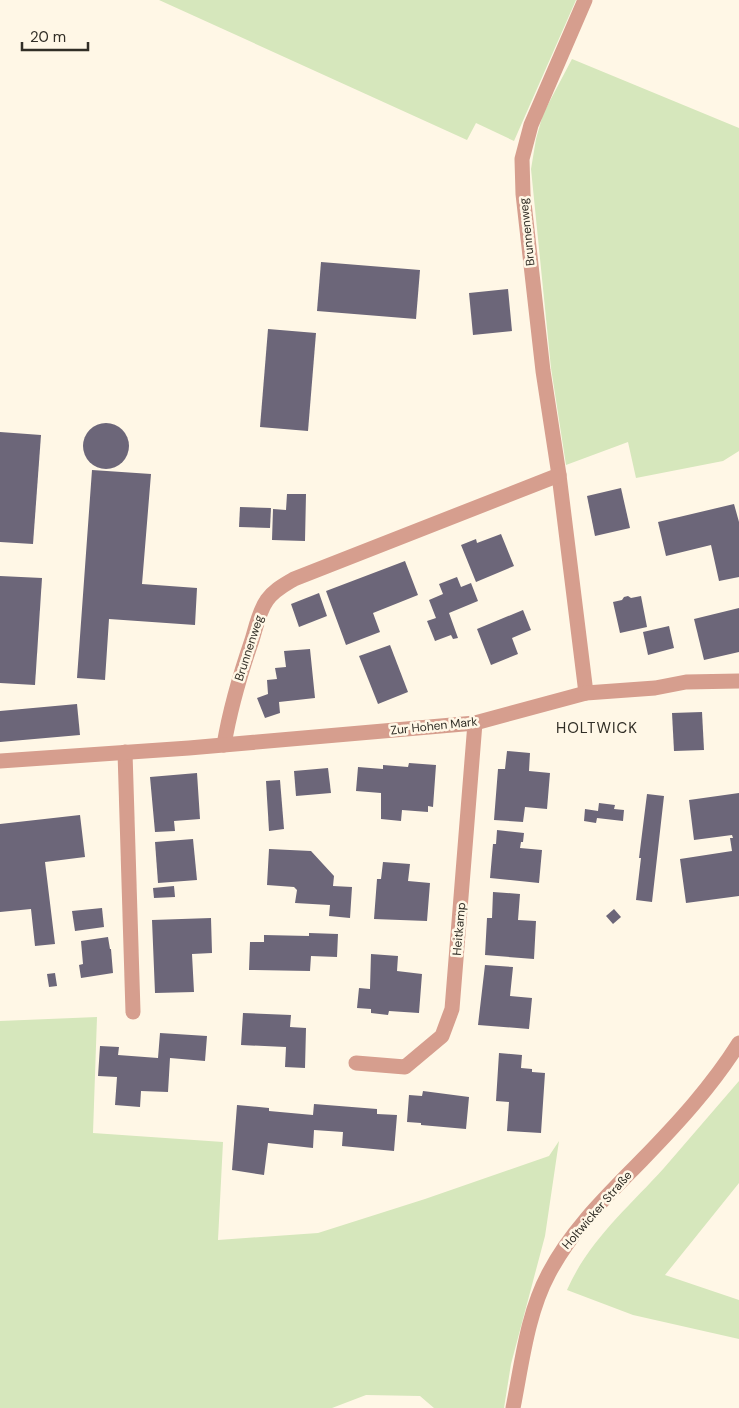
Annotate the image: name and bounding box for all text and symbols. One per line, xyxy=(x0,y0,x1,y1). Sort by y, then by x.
scale bar xyxy=(22,20,89,52)
text: 20 m xyxy=(30,27,66,47)
street label: Brunnenweg xyxy=(515,197,539,267)
street label: Brunnenweg xyxy=(231,613,267,683)
street label: Zur Hohen Mark xyxy=(390,713,478,739)
district label: HOLTWICK xyxy=(556,718,638,738)
street label: Heitkamp xyxy=(449,902,469,956)
street label: Holtwicker Straße xyxy=(559,1167,636,1253)

